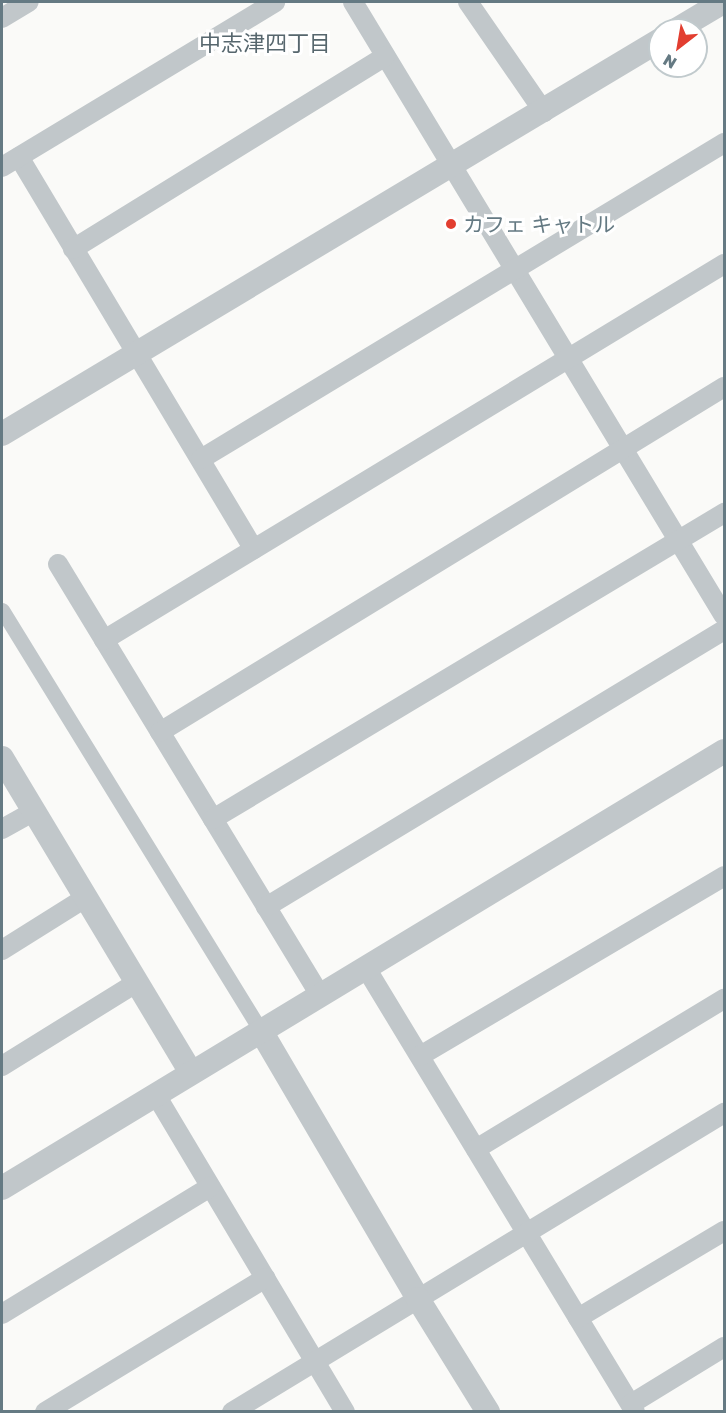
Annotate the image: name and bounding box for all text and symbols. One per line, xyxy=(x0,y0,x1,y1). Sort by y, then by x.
north arrow xyxy=(648,18,708,78)
district label: 中志津四丁目 xyxy=(199,30,331,56)
text: N xyxy=(659,50,680,73)
place label: カフェ キャトル xyxy=(463,211,615,237)
marker: カフェ キャトル xyxy=(444,217,458,231)

